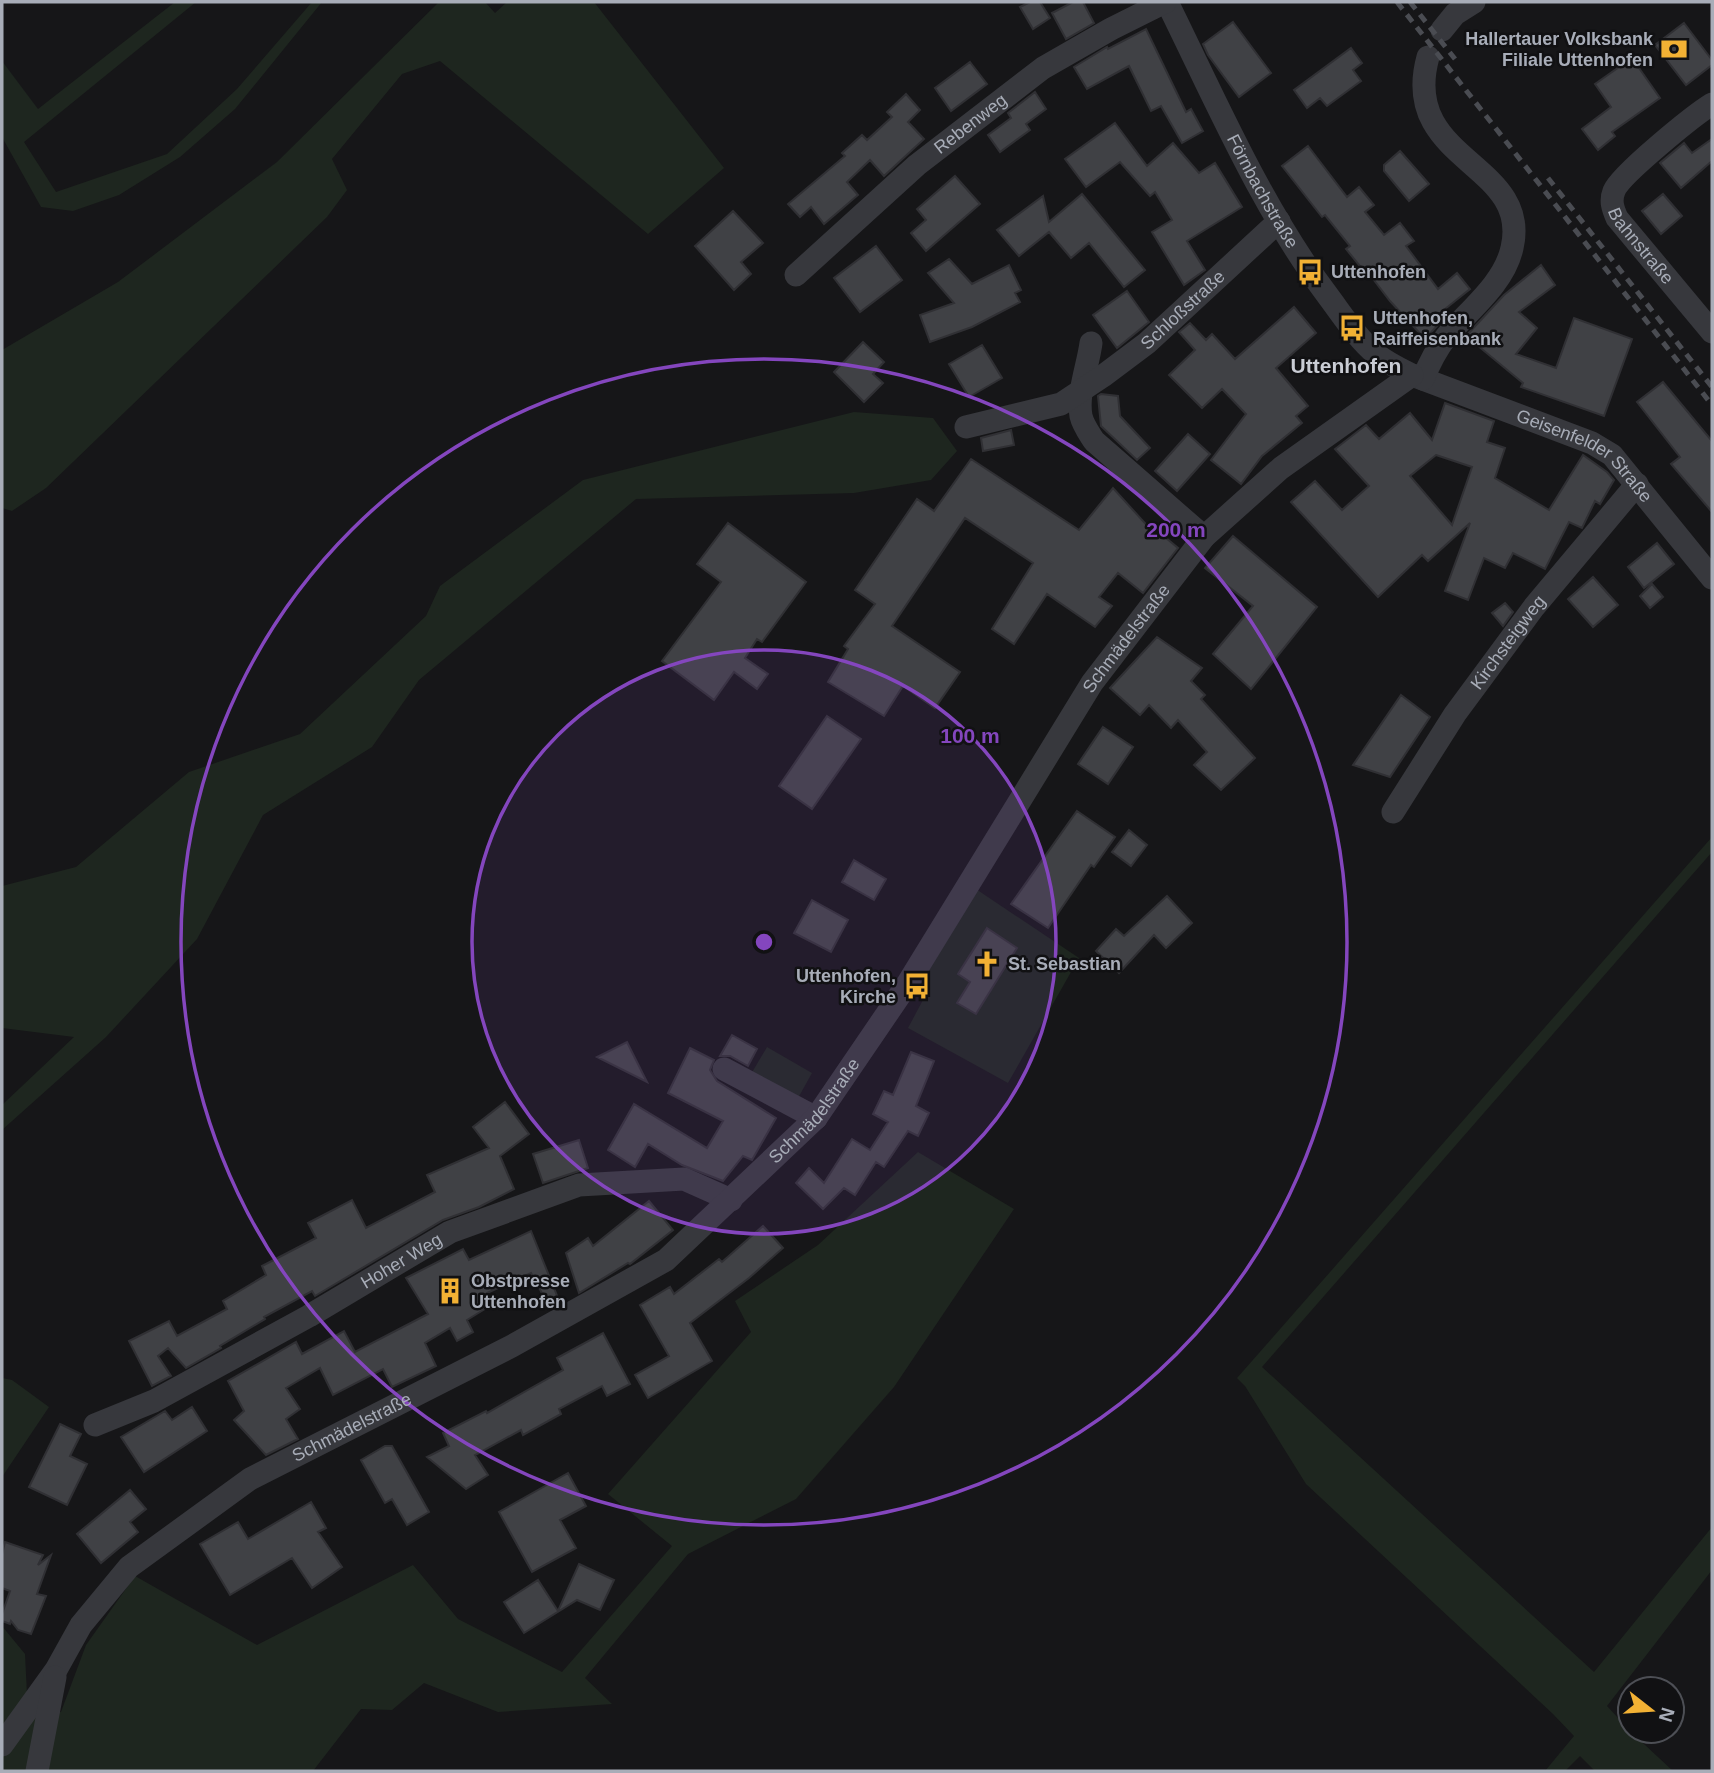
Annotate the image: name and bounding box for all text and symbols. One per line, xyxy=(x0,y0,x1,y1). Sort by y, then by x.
place label: Hallertauer Volksbank Filiale Uttenhofen xyxy=(1465,29,1654,70)
bank icon: Hallertauer Volksbank Filiale Uttenhofen xyxy=(1659,34,1689,64)
street label: Rebenweg xyxy=(930,90,1011,158)
street label: Förnbachstraße xyxy=(1223,131,1302,252)
street label: Bahnstraße xyxy=(1604,205,1678,288)
bus stop icon: Uttenhofen xyxy=(1295,257,1325,287)
place label: Uttenhofen xyxy=(1331,262,1426,282)
street label: Schloßstraße xyxy=(1137,266,1229,354)
place label: Uttenhofen, Raiffeisenbank xyxy=(1373,308,1502,349)
bus stop icon: Uttenhofen, Raiffeisenbank xyxy=(1337,313,1367,343)
district label: Uttenhofen xyxy=(1291,354,1401,377)
street label: Geisenfelder Straße xyxy=(1514,405,1656,506)
text: 200 m xyxy=(1146,518,1206,541)
street label: Schmädelstraße xyxy=(1079,580,1174,696)
street label: Kirchsteigweg xyxy=(1467,591,1549,693)
text: 100 m xyxy=(940,724,1000,747)
centre of rings xyxy=(752,930,776,954)
church icon: St. Sebastian xyxy=(972,949,1002,979)
place label: St. Sebastian xyxy=(1008,954,1121,974)
place label: Uttenhofen, Kirche xyxy=(796,966,896,1007)
bus stop icon: Uttenhofen, Kirche xyxy=(902,971,932,1001)
street label: Schmädelstraße xyxy=(765,1055,864,1167)
street label: Hoher Weg xyxy=(357,1229,445,1293)
place label: Obstpresse Uttenhofen xyxy=(471,1271,570,1312)
building icon: Obstpresse Uttenhofen xyxy=(435,1276,465,1306)
street label: Schmädelstraße xyxy=(289,1389,415,1466)
north arrow xyxy=(1616,1675,1686,1745)
text: N xyxy=(1655,1705,1679,1724)

